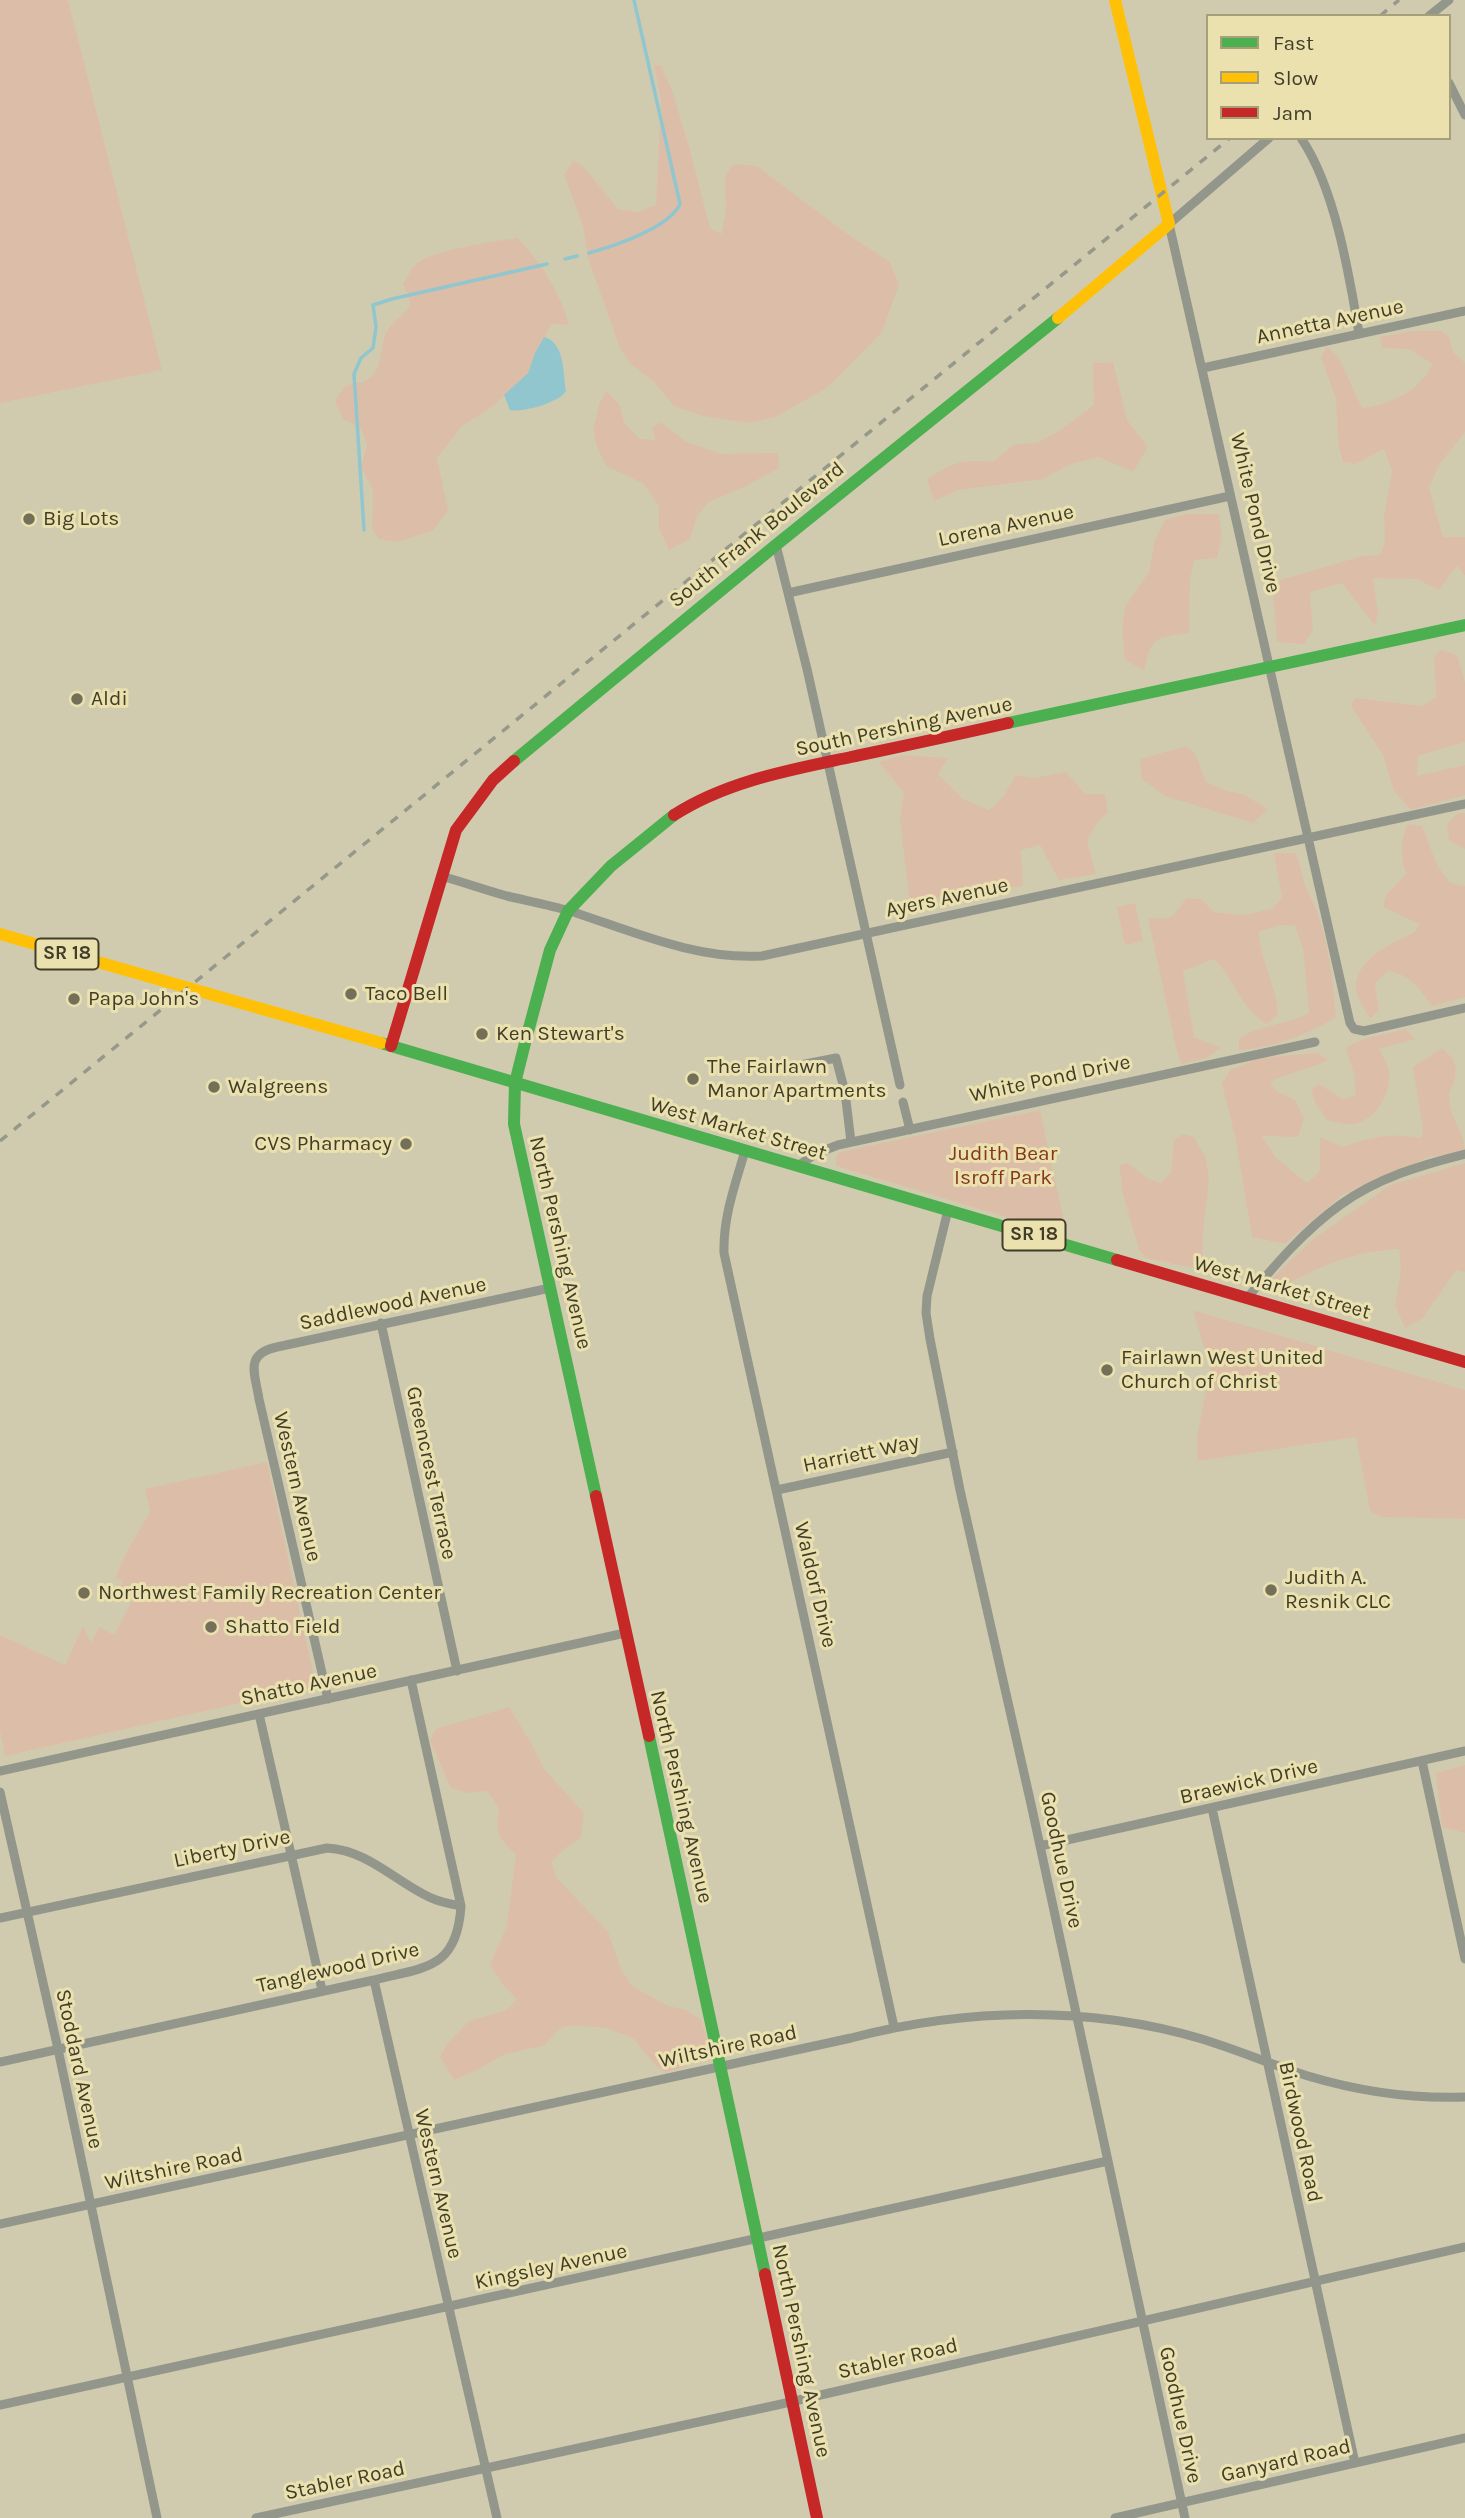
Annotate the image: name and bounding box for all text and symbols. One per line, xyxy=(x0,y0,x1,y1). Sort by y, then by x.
legend xyxy=(1206,14,1451,140)
text: Fast xyxy=(1273,31,1314,55)
text: Slow xyxy=(1273,66,1318,90)
text: Jam xyxy=(1273,101,1313,125)
street label: Annetta Avenue xyxy=(1254,294,1406,350)
street label: White Pond Drive xyxy=(1224,430,1286,596)
street label: South Frank Boulevard xyxy=(664,457,850,613)
street label: Lorena Avenue xyxy=(936,499,1076,553)
place label: Big Lots xyxy=(43,506,119,532)
marker: Big Lots xyxy=(21,511,37,527)
place label: Aldi xyxy=(91,686,128,712)
marker: Aldi xyxy=(69,691,85,707)
street label: South Pershing Avenue xyxy=(793,692,1015,762)
street label: Ayers Avenue xyxy=(883,873,1011,923)
road number: SR 18 xyxy=(36,938,98,970)
place label: Taco Bell xyxy=(365,981,448,1007)
place label: Papa John's xyxy=(88,986,199,1012)
marker: Taco Bell xyxy=(343,986,359,1002)
marker: Papa John's xyxy=(66,991,82,1007)
place label: Ken Stewart's xyxy=(496,1021,625,1047)
marker: Ken Stewart's xyxy=(474,1026,490,1042)
street label: White Pond Drive xyxy=(967,1050,1133,1108)
place label: The Fairlawn Manor Apartments xyxy=(707,1054,886,1104)
marker: The Fairlawn Manor Apartments xyxy=(685,1071,701,1087)
place label: Walgreens xyxy=(228,1074,328,1100)
marker: Walgreens xyxy=(206,1079,222,1095)
street label: West Market Street xyxy=(647,1092,829,1166)
place label: CVS Pharmacy xyxy=(254,1131,392,1157)
street label: North Pershing Avenue xyxy=(523,1134,597,1352)
marker: CVS Pharmacy xyxy=(398,1136,414,1152)
park label: Judith Bear Isroff Park xyxy=(949,1141,1057,1191)
road number: SR 18 xyxy=(1002,1219,1066,1250)
street label: West Market Street xyxy=(1191,1251,1373,1325)
street label: Saddlewood Avenue xyxy=(297,1272,489,1336)
place label: Fairlawn West United Church of Christ xyxy=(1121,1345,1324,1395)
marker: Fairlawn West United Church of Christ xyxy=(1099,1362,1115,1378)
street label: Greencrest Terrace xyxy=(400,1384,462,1562)
street label: Western Avenue xyxy=(268,1410,326,1564)
street label: Harriett Way xyxy=(801,1429,921,1479)
street label: Waldorf Drive xyxy=(788,1520,842,1650)
place label: Judith A. Resnik CLC xyxy=(1285,1565,1391,1615)
place label: Northwest Family Recreation Center xyxy=(98,1580,441,1606)
marker: Judith A. Resnik CLC xyxy=(1263,1582,1279,1598)
marker: Northwest Family Recreation Center xyxy=(76,1585,92,1601)
place label: Shatto Field xyxy=(225,1614,341,1640)
marker: Shatto Field xyxy=(203,1619,219,1635)
street label: Shatto Avenue xyxy=(239,1658,379,1712)
street label: North Pershing Avenue xyxy=(644,1688,718,1906)
street label: Braewick Drive xyxy=(1177,1754,1321,1810)
street label: Goodhue Drive xyxy=(1034,1789,1088,1931)
street label: Liberty Drive xyxy=(171,1824,293,1874)
street label: Tanglewood Drive xyxy=(254,1937,422,1999)
street label: Stoddard Avenue xyxy=(50,1987,108,2151)
street label: Wiltshire Road xyxy=(657,2020,799,2074)
street label: Birdwood Road xyxy=(1273,2059,1327,2205)
street label: Western Avenue xyxy=(409,2107,467,2261)
street label: Wiltshire Road xyxy=(103,2142,245,2196)
street label: Kingsley Avenue xyxy=(473,2239,629,2295)
street label: North Pershing Avenue xyxy=(766,2242,836,2460)
street label: Stabler Road xyxy=(836,2333,960,2385)
street label: Goodhue Drive xyxy=(1153,2344,1207,2486)
street label: Ganyard Road xyxy=(1219,2434,1353,2488)
street label: Stabler Road xyxy=(283,2456,407,2506)

